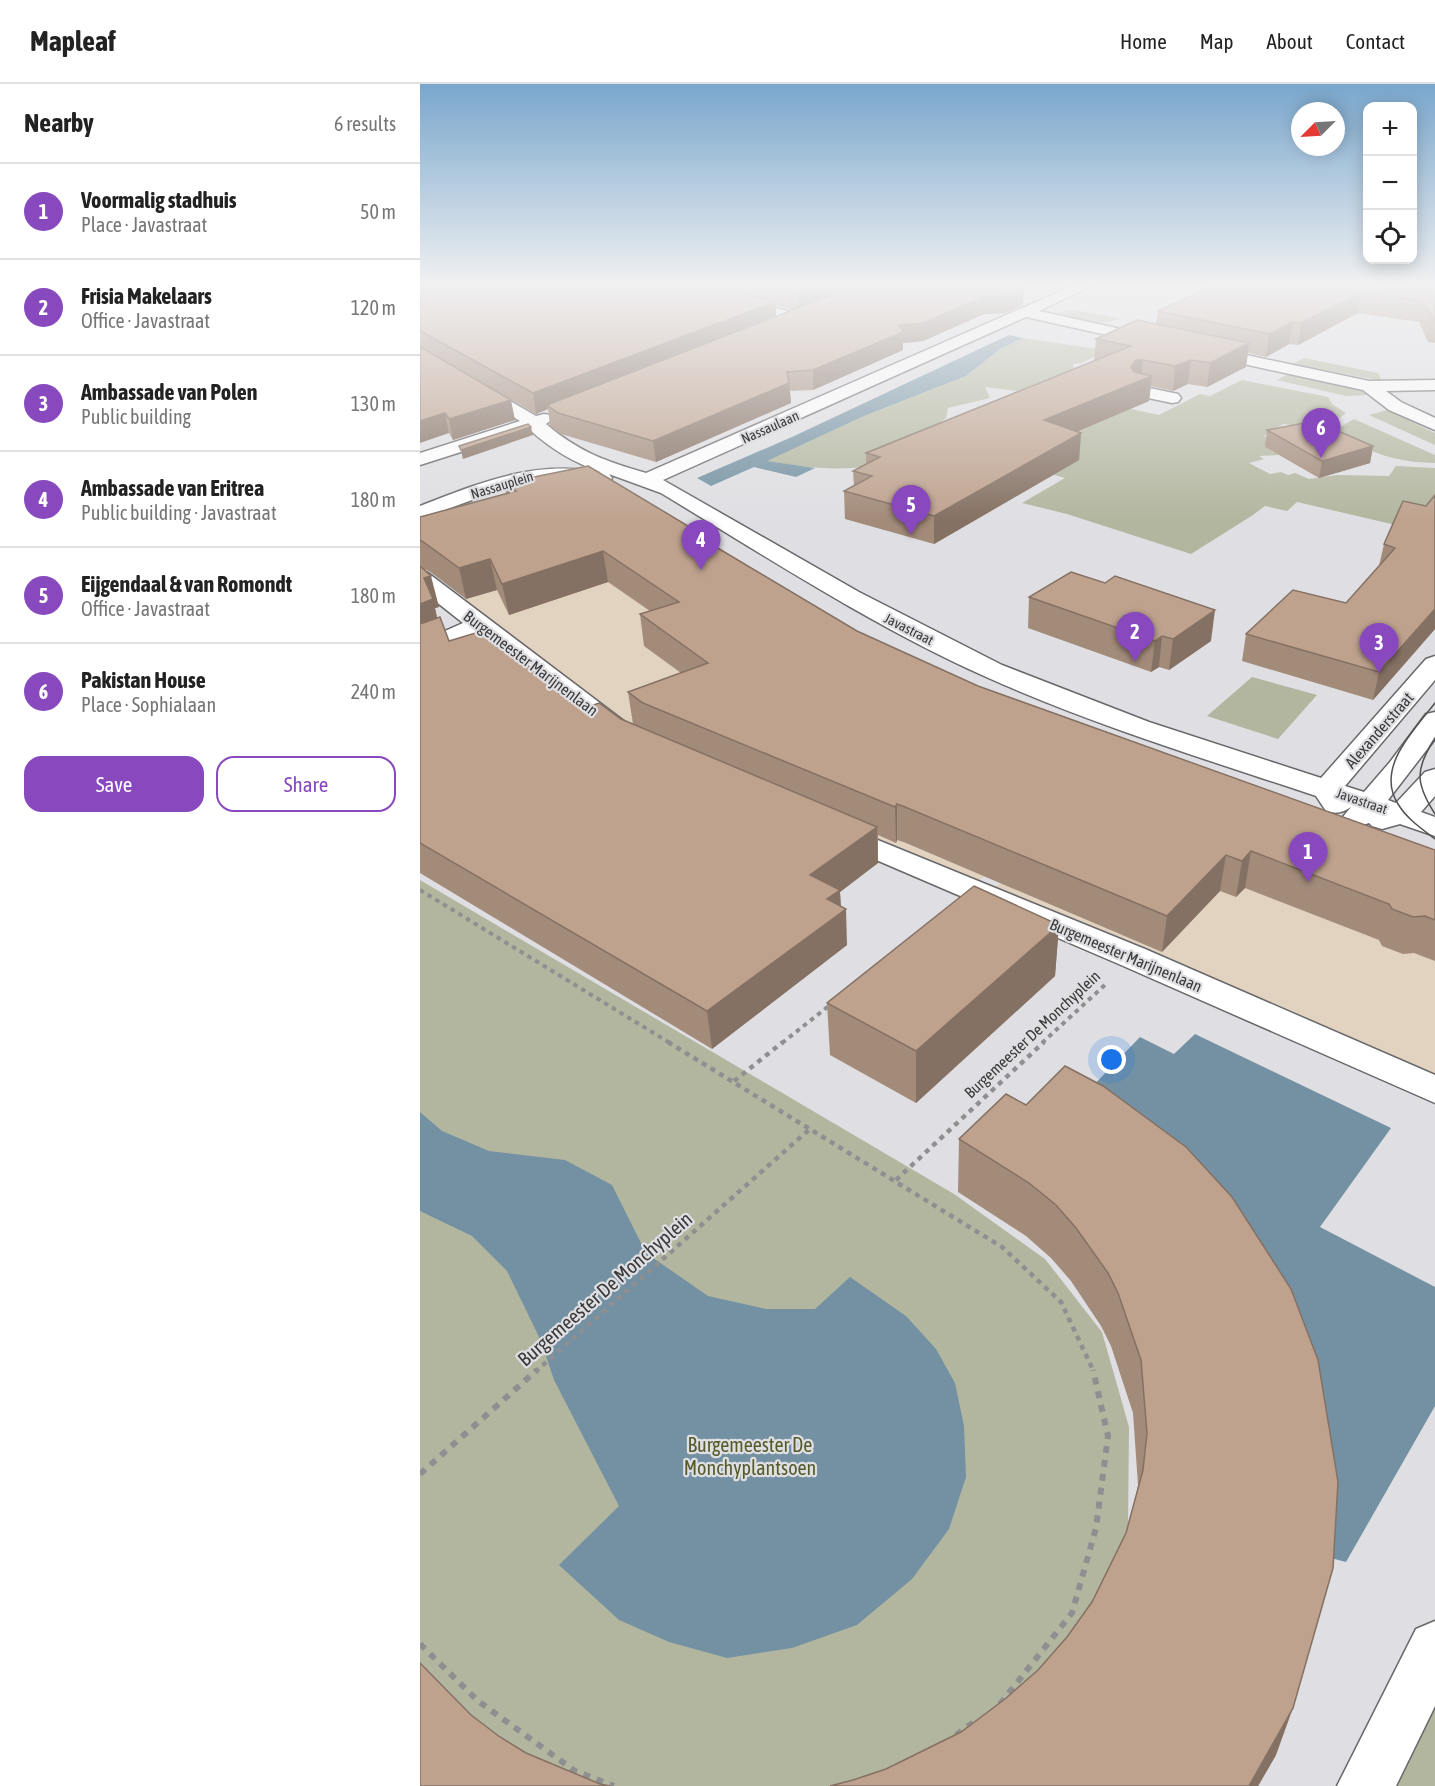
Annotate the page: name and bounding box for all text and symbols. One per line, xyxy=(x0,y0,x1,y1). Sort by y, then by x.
text: Mapleaf xyxy=(30,25,116,57)
text: Home xyxy=(1120,29,1167,53)
text: Map xyxy=(1200,29,1234,53)
text: About xyxy=(1267,29,1313,53)
text: Contact xyxy=(1346,29,1405,53)
north arrow xyxy=(1291,102,1345,156)
map controls xyxy=(1363,102,1417,264)
button: + xyxy=(1363,102,1417,156)
text: Nearby xyxy=(24,108,94,138)
text: 6 results xyxy=(334,112,396,135)
button: − xyxy=(1363,156,1417,210)
text: Voormalig stadhuis xyxy=(81,187,237,213)
text: 1 xyxy=(39,200,48,223)
text: 50 m xyxy=(360,200,396,223)
button: locate xyxy=(1363,210,1417,264)
text: Place · Javastraat xyxy=(81,213,207,236)
text: Frisia Makelaars xyxy=(81,283,212,309)
text: 2 xyxy=(39,296,48,319)
text: 120 m xyxy=(351,296,396,319)
text: Office · Javastraat xyxy=(81,309,210,332)
text: Ambassade van Polen xyxy=(81,379,257,405)
text: 3 xyxy=(39,392,48,415)
text: 130 m xyxy=(351,392,396,415)
text: Public building xyxy=(81,405,191,428)
street label: Nassaulaan xyxy=(739,407,801,447)
pin: 6 xyxy=(1302,408,1340,458)
street label: Nassauplein xyxy=(469,468,535,502)
text: Ambassade van Eritrea xyxy=(81,475,264,501)
pin: 5 xyxy=(892,486,930,535)
text: 4 xyxy=(39,488,48,511)
text: 180 m xyxy=(351,488,396,511)
text: Public building · Javastraat xyxy=(81,501,277,524)
pin: 4 xyxy=(682,520,720,570)
text: Eijgendaal & van Romondt xyxy=(81,571,292,597)
text: 5 xyxy=(39,584,48,607)
text: 180 m xyxy=(351,584,396,607)
text: Office · Javastraat xyxy=(81,597,210,620)
street label: Burgemeester Marijnenlaan xyxy=(460,607,602,720)
street label: Javastraat xyxy=(882,610,936,648)
pin: 2 xyxy=(1116,612,1154,662)
pin: 3 xyxy=(1360,624,1398,673)
text: Pakistan House xyxy=(81,667,206,693)
text: 6 xyxy=(39,680,48,703)
text: 240 m xyxy=(351,680,396,703)
street label: Alexanderstraat xyxy=(1341,688,1417,772)
text: Place · Sophialaan xyxy=(81,693,216,716)
button: Save xyxy=(24,756,204,812)
button: Share xyxy=(216,756,396,812)
street label: Javastraat xyxy=(1334,785,1390,817)
pin: 1 xyxy=(1288,832,1328,882)
street label: Burgemeester Marijnenlaan xyxy=(1047,915,1205,996)
street label: Burgemeester De Monchyplein xyxy=(961,966,1104,1102)
your location xyxy=(1097,1045,1126,1074)
street label: Burgemeester De Monchyplein xyxy=(513,1207,696,1371)
park label: Burgemeester De Monchyplantsoen xyxy=(684,1433,816,1479)

